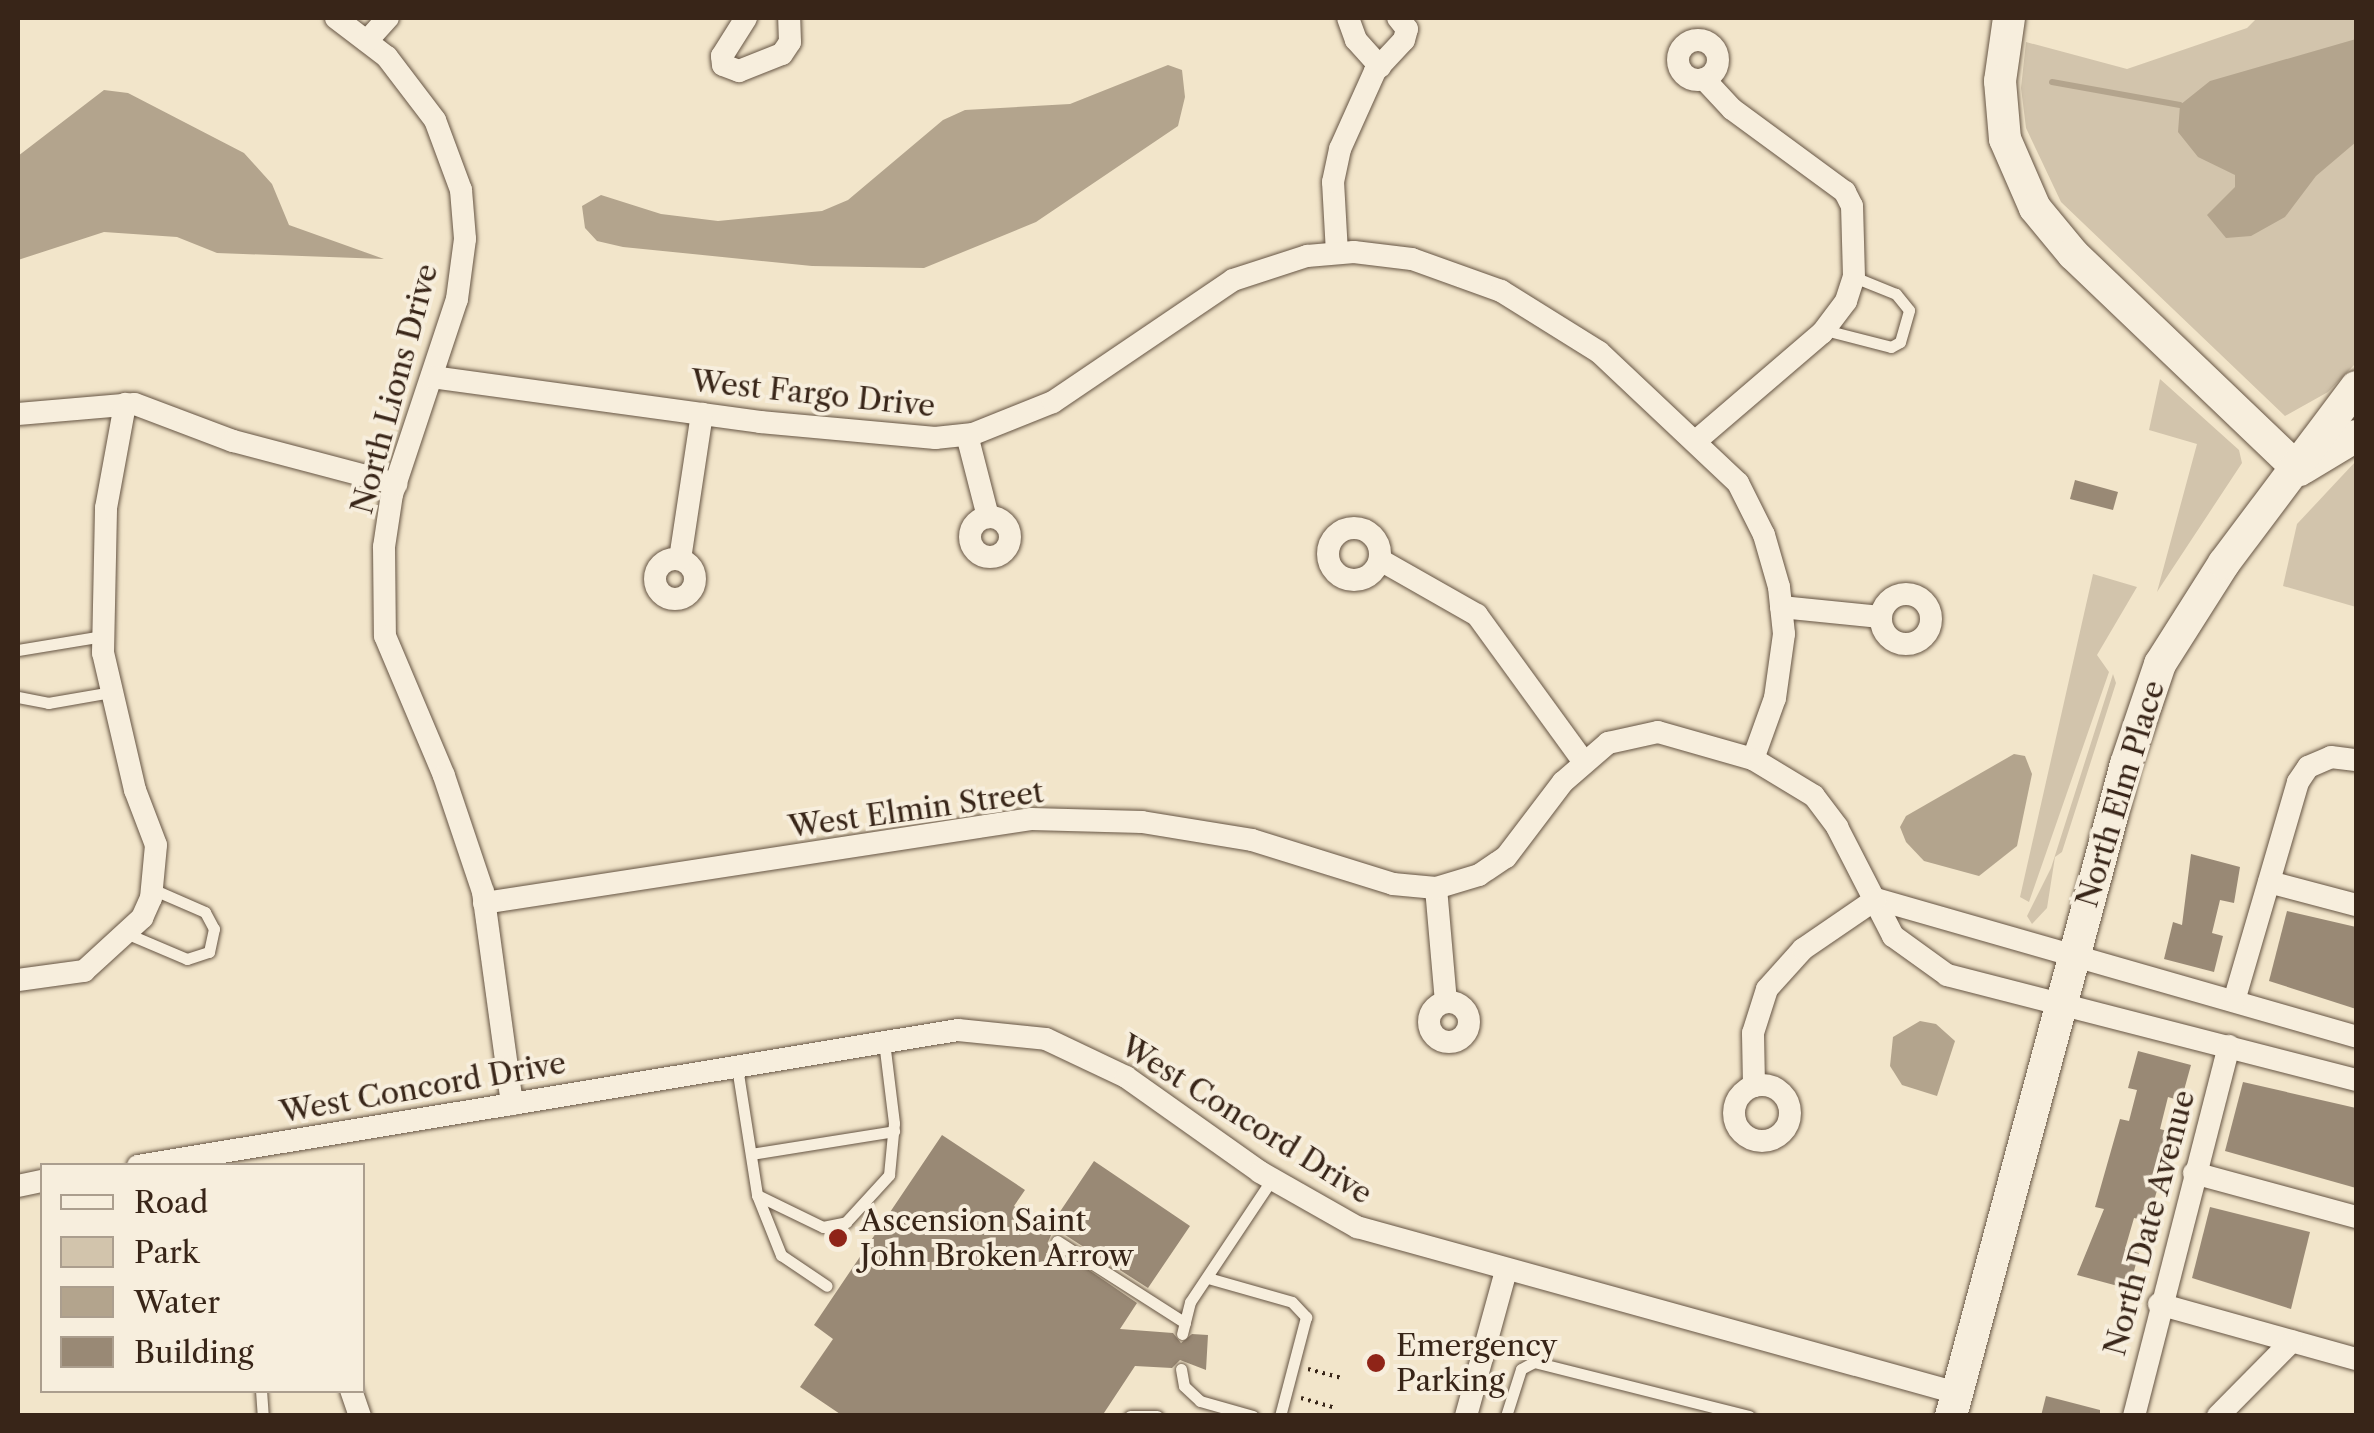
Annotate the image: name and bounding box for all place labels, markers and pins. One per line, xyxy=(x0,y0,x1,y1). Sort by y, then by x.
place label: Ascension Saint John Broken Arrow xyxy=(860,1203,1135,1274)
marker: Ascension Saint John Broken Arrow xyxy=(825,1225,851,1251)
place label: Emergency Parking xyxy=(1396,1328,1557,1398)
marker: Emergency Parking xyxy=(1365,1352,1387,1374)

